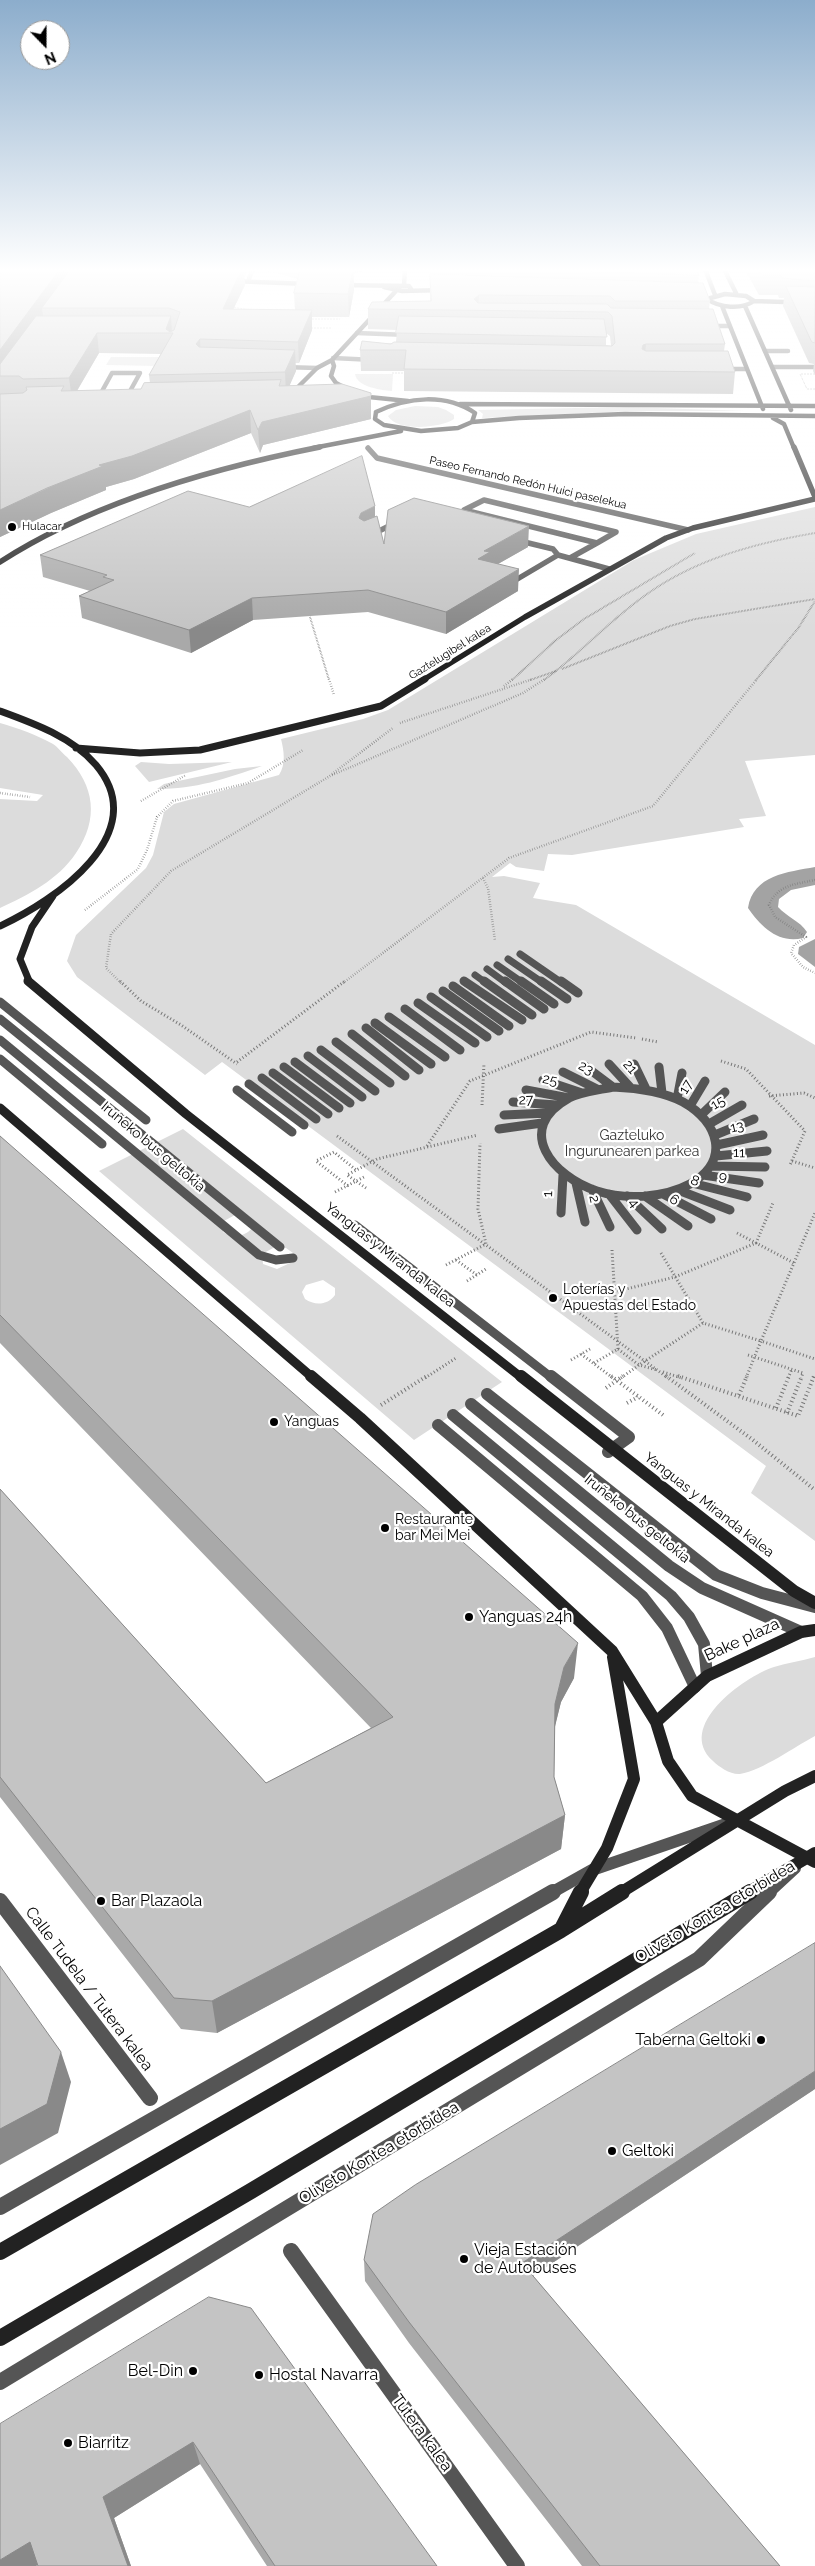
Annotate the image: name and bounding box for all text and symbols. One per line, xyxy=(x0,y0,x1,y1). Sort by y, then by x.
north arrow xyxy=(20,20,70,70)
text: N xyxy=(42,49,58,67)
street label: Paseo Fernando Redón Huici paselekua xyxy=(428,454,628,512)
place label: Hulacar xyxy=(22,520,62,534)
marker: Hulacar xyxy=(6,521,18,533)
street label: Gaztelugibel kalea xyxy=(407,621,493,683)
street label: 21 xyxy=(619,1056,641,1078)
street label: 23 xyxy=(576,1057,596,1079)
street label: 25 xyxy=(541,1070,559,1090)
street label: 17 xyxy=(675,1077,697,1097)
street label: 27 xyxy=(518,1091,534,1109)
street label: 15 xyxy=(708,1092,728,1114)
street label: Iruñeko bus geltokia xyxy=(97,1098,209,1196)
street label: 13 xyxy=(729,1117,745,1137)
park label: Gazteluko Ingurunearen parkea xyxy=(565,1128,699,1160)
street label: 11 xyxy=(733,1144,745,1162)
street label: 9 xyxy=(717,1168,729,1186)
street label: 8 xyxy=(688,1172,702,1190)
street label: 1 xyxy=(540,1191,556,1197)
street label: 6 xyxy=(666,1191,682,1209)
street label: 2 xyxy=(585,1194,603,1204)
street label: 4 xyxy=(625,1195,643,1211)
street label: Yanguas y Miranda kalea xyxy=(322,1199,458,1311)
place label: Loterías y Apuestas del Estado xyxy=(563,1282,696,1314)
marker: Loterías y Apuestas del Estado xyxy=(547,1292,559,1304)
place label: Yanguas xyxy=(284,1414,339,1430)
marker: Yanguas xyxy=(268,1416,280,1428)
street label: Yanguas y Miranda kalea xyxy=(641,1449,777,1561)
street label: Iruñeko bus geltokia xyxy=(581,1471,693,1567)
place label: Restaurante bar Mei Mei xyxy=(395,1512,473,1544)
marker: Restaurante bar Mei Mei xyxy=(379,1522,391,1534)
place label: Yanguas 24h xyxy=(479,1607,572,1627)
marker: Yanguas 24h xyxy=(463,1611,475,1623)
street label: Bake plaza xyxy=(701,1614,783,1666)
street label: Oliveto Kontea etorbidea xyxy=(631,1857,799,1967)
place label: Bar Plazaola xyxy=(111,1891,202,1911)
marker: Bar Plazaola xyxy=(95,1895,107,1907)
street label: Calle Tudela / Tutera kalea xyxy=(21,1903,157,2075)
place label: Taberna Geltoki xyxy=(635,2030,751,2050)
marker: Taberna Geltoki xyxy=(755,2034,767,2046)
street label: Oliveto Kontea etorbidea xyxy=(295,2098,463,2208)
place label: Geltoki xyxy=(622,2141,674,2161)
marker: Geltoki xyxy=(606,2145,618,2157)
place label: Vieja Estación de Autobuses xyxy=(474,2240,577,2278)
marker: Vieja Estación de Autobuses xyxy=(458,2253,470,2265)
place label: Bel-Din xyxy=(128,2361,183,2381)
marker: Bel-Din xyxy=(187,2365,199,2377)
place label: Hostal Navarra xyxy=(269,2365,378,2385)
marker: Hostal Navarra xyxy=(253,2369,265,2381)
street label: Tutera kalea xyxy=(388,2391,456,2475)
place label: Biarritz xyxy=(78,2433,129,2453)
marker: Biarritz xyxy=(62,2437,74,2449)

